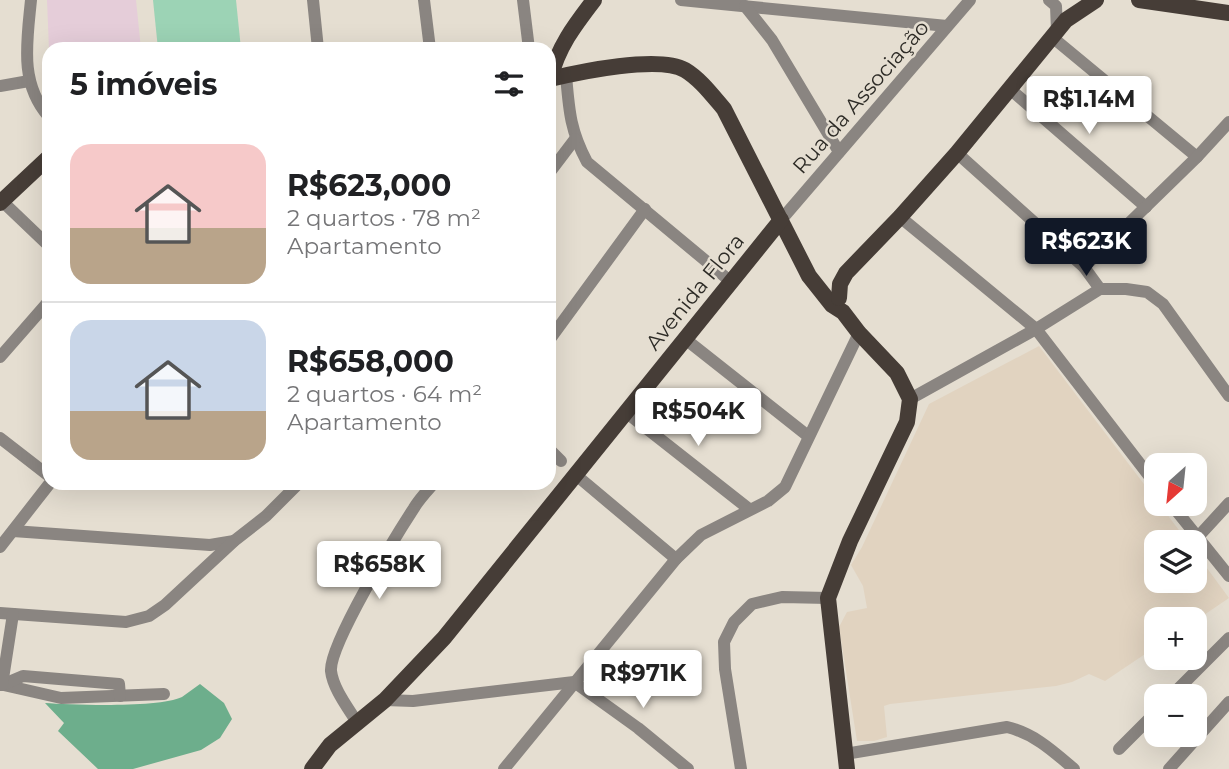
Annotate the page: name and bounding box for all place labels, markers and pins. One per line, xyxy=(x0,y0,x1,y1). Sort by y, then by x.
pin: R$1.14M xyxy=(1024,76,1154,136)
pin: R$623K xyxy=(1029,218,1143,278)
pin: R$504K xyxy=(641,388,755,448)
pin: R$658K xyxy=(322,542,436,601)
pin: R$971K xyxy=(586,650,700,710)

